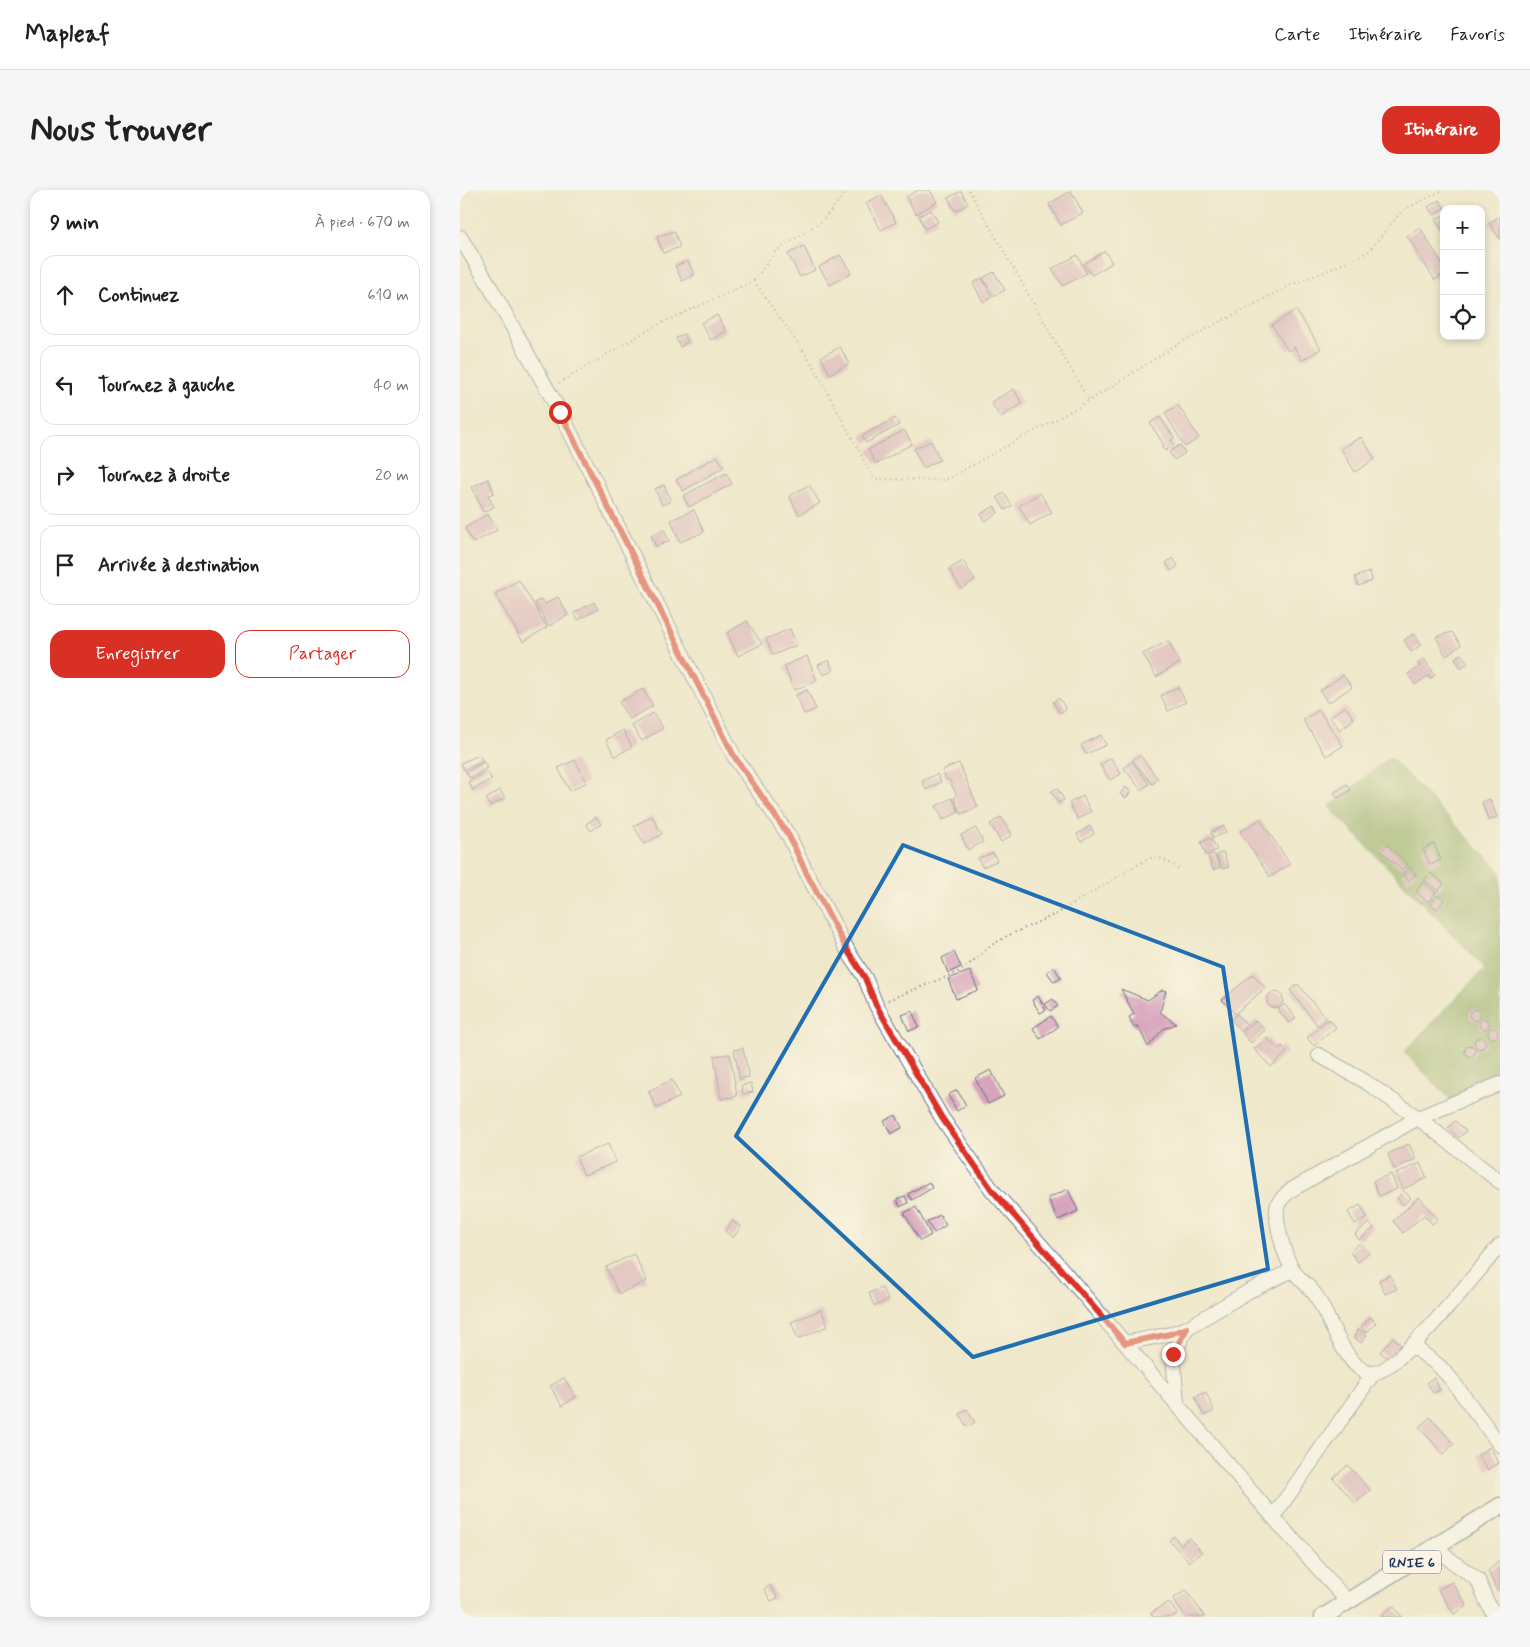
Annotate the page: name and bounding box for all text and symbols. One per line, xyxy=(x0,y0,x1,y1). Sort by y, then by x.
text: Mapleaf xyxy=(25,19,110,50)
text: Carte xyxy=(1274,23,1320,47)
text: Itinéraire xyxy=(1348,23,1422,47)
text: Favoris xyxy=(1450,23,1505,47)
button: Itinéraire xyxy=(1382,106,1500,154)
text: Nous trouver xyxy=(30,107,212,153)
map controls xyxy=(1440,205,1485,340)
button: + xyxy=(1440,205,1485,250)
text: 9 min xyxy=(50,209,99,237)
text: À pied · 670 m xyxy=(315,212,410,233)
button: − xyxy=(1440,250,1485,295)
icon: ahead xyxy=(51,281,79,309)
text: Continuez xyxy=(98,283,179,308)
text: 610 m xyxy=(367,285,409,306)
button: locate xyxy=(1440,295,1485,340)
icon: left xyxy=(51,371,79,399)
text: Tournez à gauche xyxy=(98,373,235,398)
text: 40 m xyxy=(373,375,409,396)
route start xyxy=(549,401,572,424)
icon: right xyxy=(51,461,79,489)
text: Tournez à droite xyxy=(98,463,230,488)
text: 20 m xyxy=(375,465,409,486)
icon: arrive xyxy=(51,551,79,579)
text: Arrivée à destination xyxy=(98,553,259,578)
button: Enregistrer xyxy=(50,630,225,678)
button: Partager xyxy=(235,630,410,678)
route end xyxy=(1162,1343,1185,1366)
road number: RNIE 6 xyxy=(1383,1550,1441,1574)

